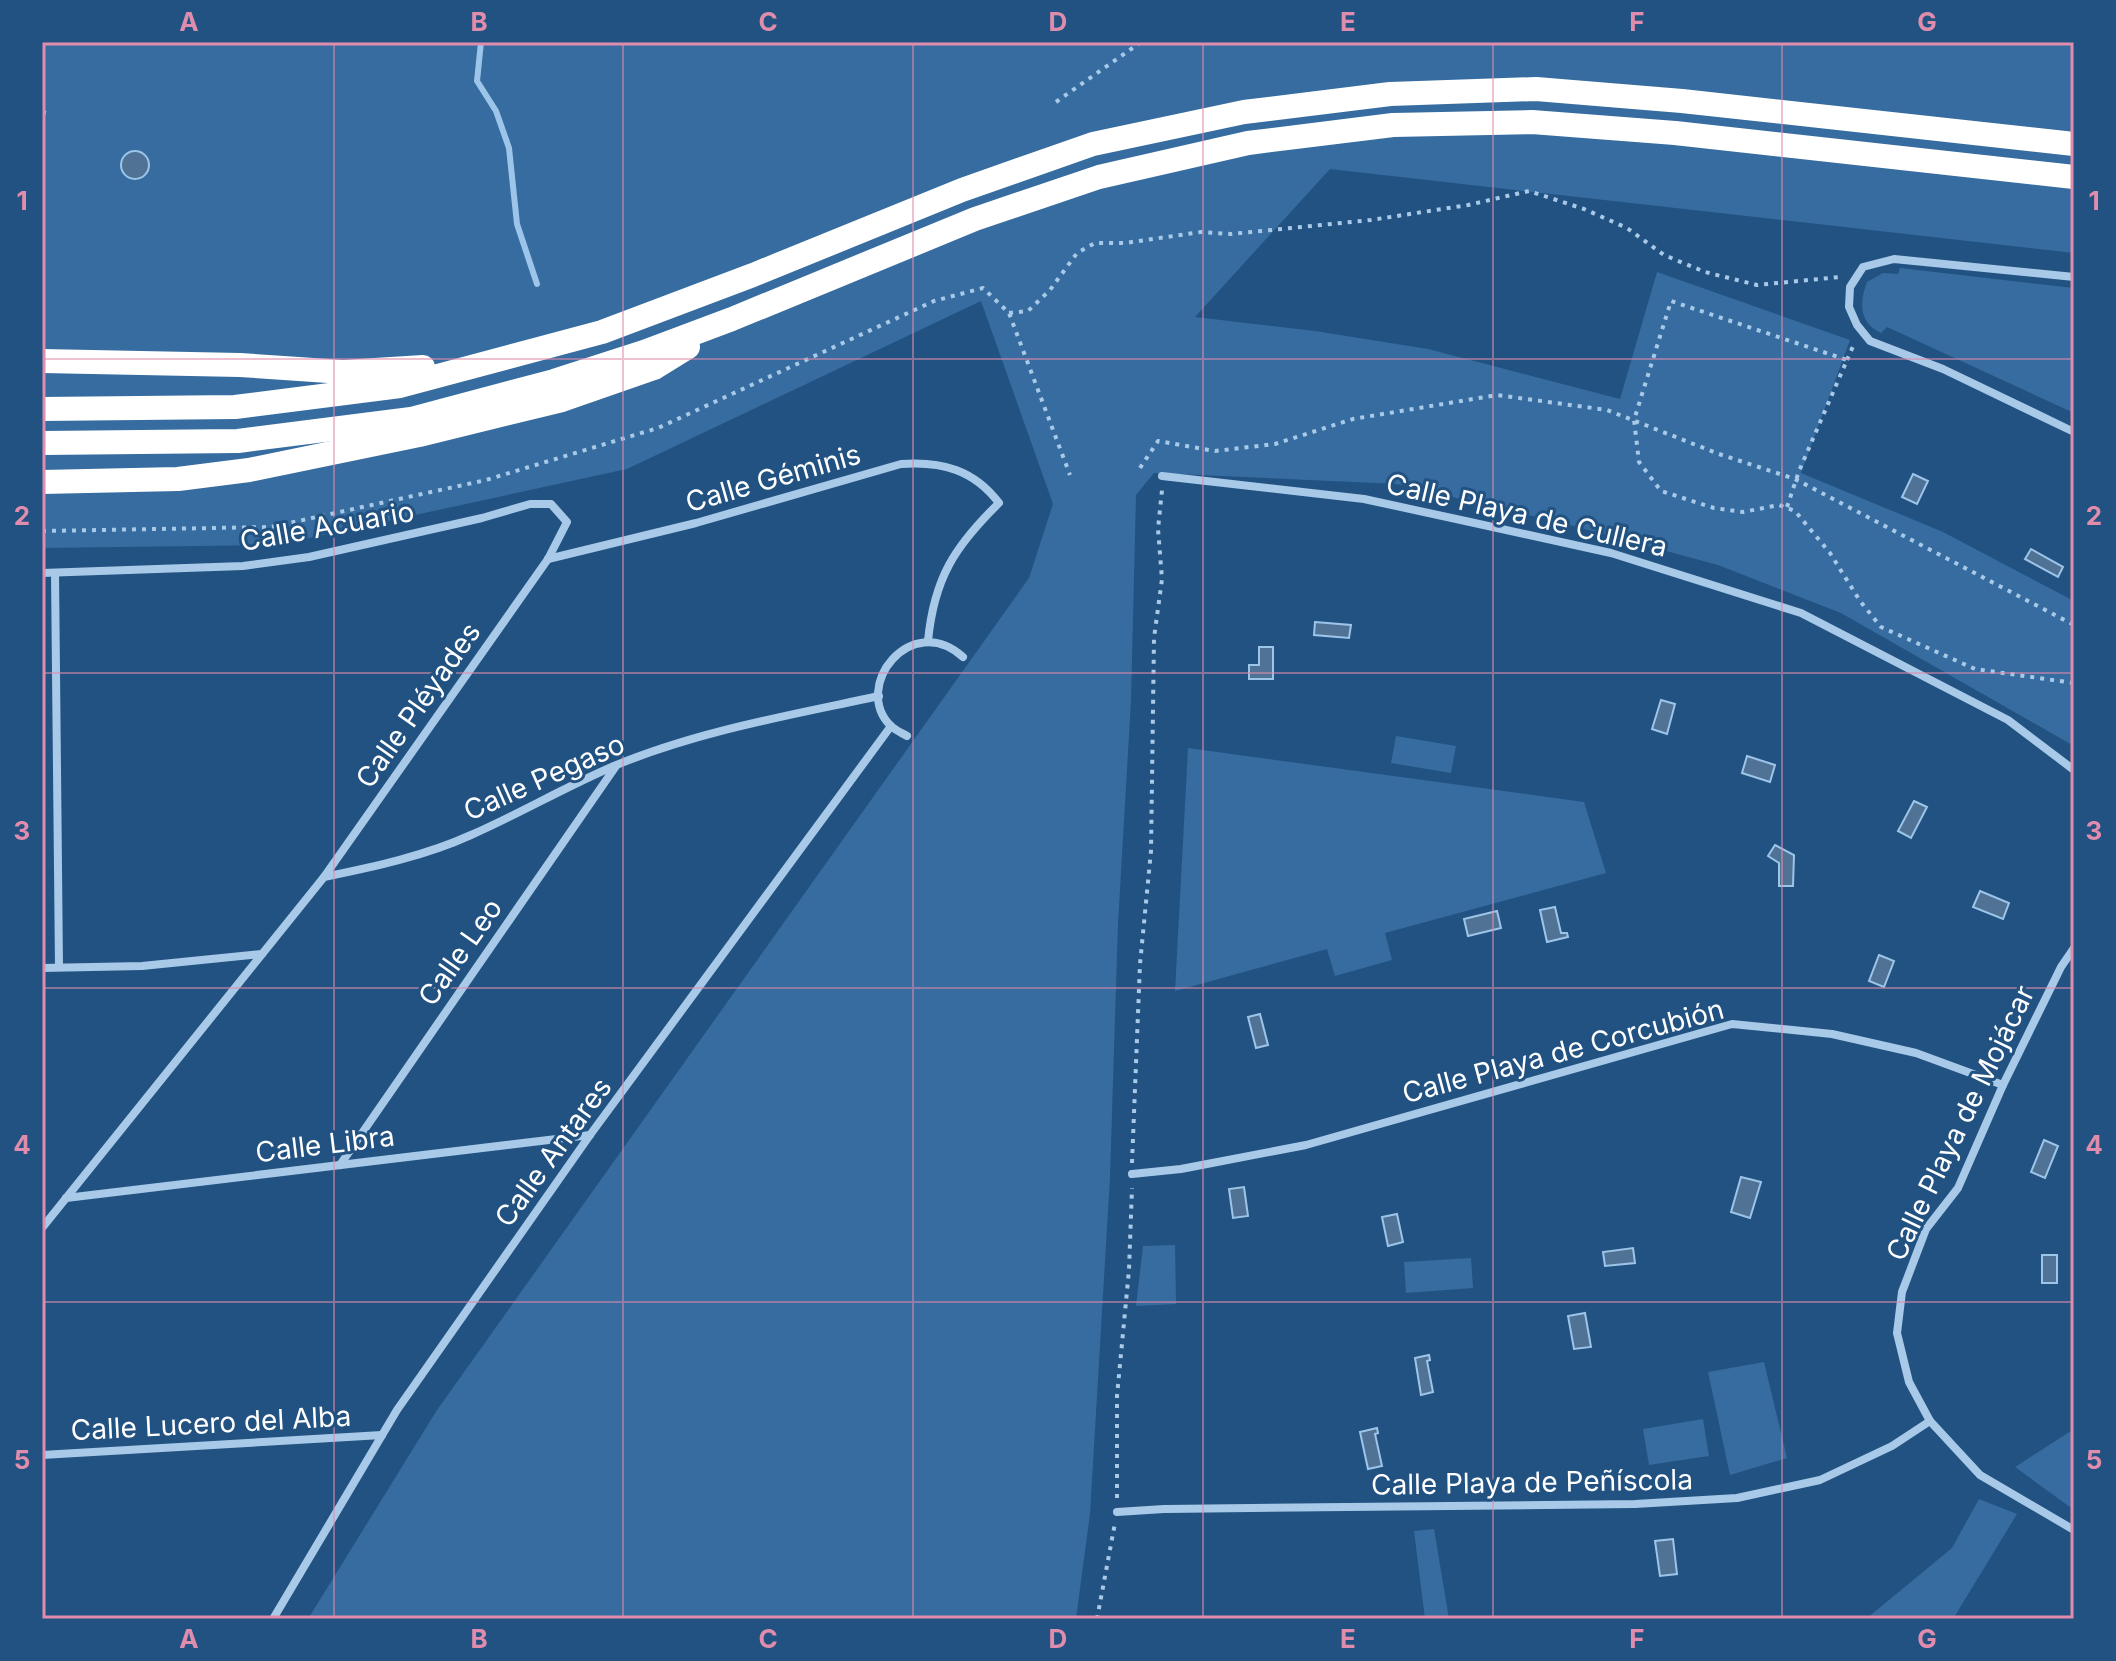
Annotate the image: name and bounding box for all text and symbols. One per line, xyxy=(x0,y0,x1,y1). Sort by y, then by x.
text: A xyxy=(179,6,199,37)
text: B xyxy=(470,6,488,37)
text: C xyxy=(758,6,778,37)
text: D xyxy=(1049,6,1067,37)
text: E xyxy=(1340,6,1356,37)
text: F xyxy=(1629,6,1645,37)
text: G xyxy=(1917,6,1937,37)
text: 1 xyxy=(16,185,28,216)
text: 1 xyxy=(2088,185,2100,216)
street label: Calle Géminis xyxy=(682,437,864,519)
street label: Calle Playa de Cullera xyxy=(1383,466,1671,564)
street label: Calle Acuario xyxy=(237,494,417,558)
text: 2 xyxy=(14,500,30,531)
text: 2 xyxy=(2086,500,2102,531)
street label: Calle Pléyades xyxy=(348,616,488,794)
street label: Calle Pegaso xyxy=(458,726,630,828)
text: 3 xyxy=(14,815,30,846)
text: 3 xyxy=(2086,815,2102,846)
street label: Calle Leo xyxy=(411,892,509,1012)
street label: Calle Playa de Mojácar xyxy=(1879,980,2041,1266)
street label: Calle Playa de Corcubión xyxy=(1398,992,1728,1110)
street label: Calle Antares xyxy=(488,1071,618,1233)
street label: Calle Libra xyxy=(253,1119,397,1169)
text: 4 xyxy=(13,1129,31,1160)
text: 4 xyxy=(2085,1129,2103,1160)
street label: Calle Lucero del Alba xyxy=(70,1399,352,1447)
text: 5 xyxy=(14,1444,30,1475)
text: 5 xyxy=(2086,1444,2102,1475)
street label: Calle Playa de Peñíscola xyxy=(1371,1462,1693,1502)
text: A xyxy=(179,1623,199,1654)
text: B xyxy=(470,1623,488,1654)
text: C xyxy=(758,1623,778,1654)
text: D xyxy=(1049,1623,1067,1654)
text: E xyxy=(1340,1623,1356,1654)
text: F xyxy=(1629,1623,1645,1654)
text: G xyxy=(1917,1623,1937,1654)

